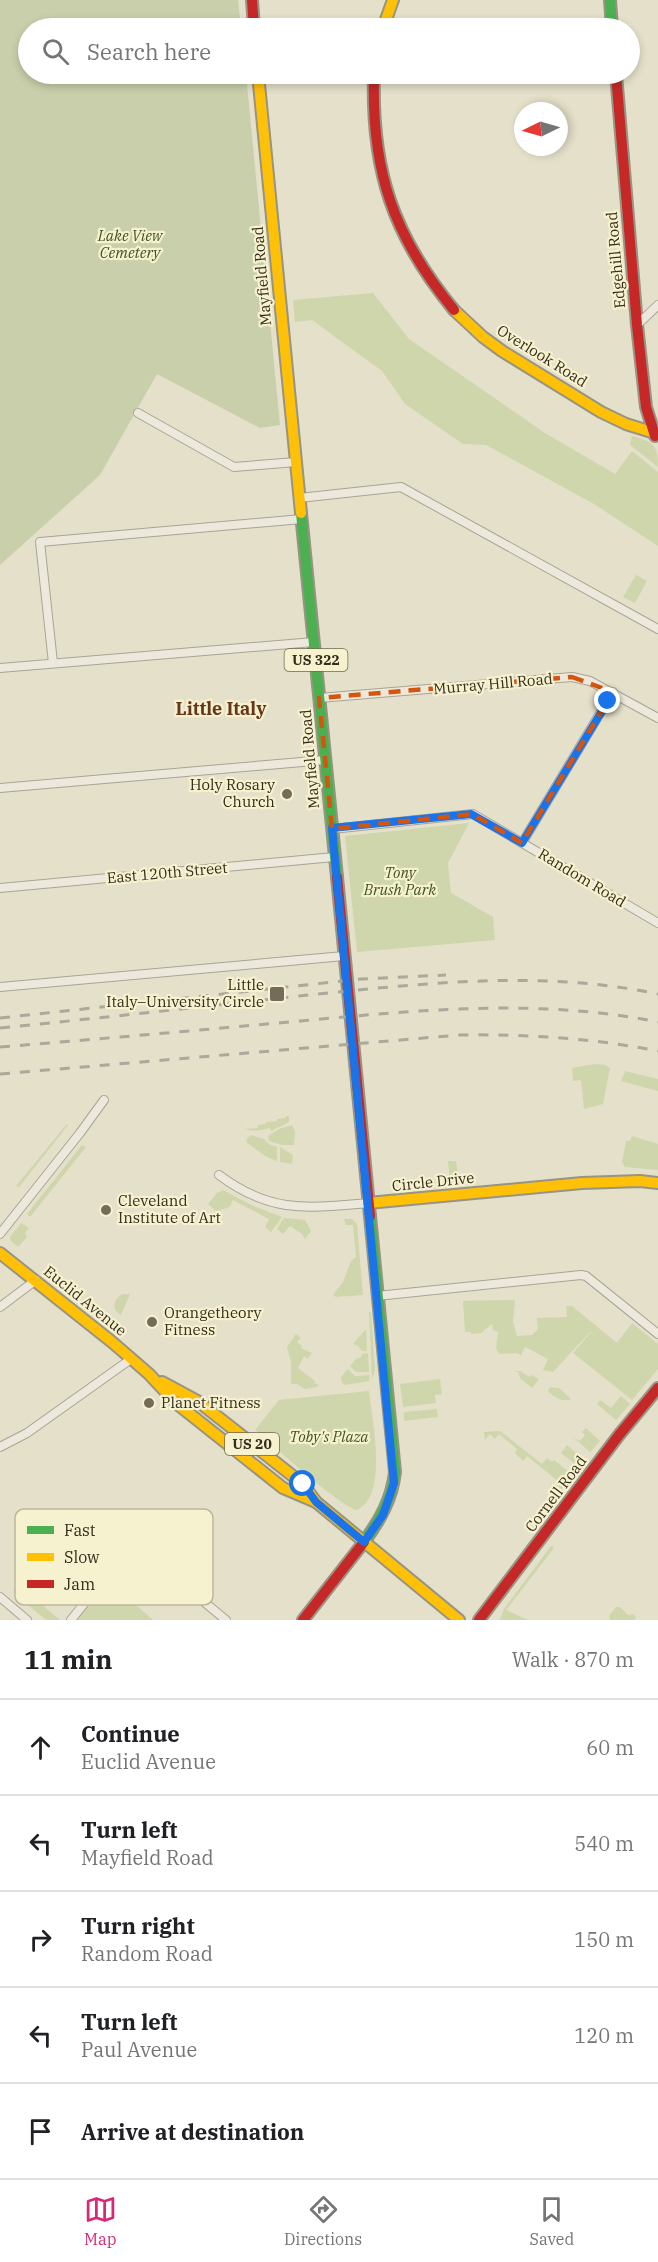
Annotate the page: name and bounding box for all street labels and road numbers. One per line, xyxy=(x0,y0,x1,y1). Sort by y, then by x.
street label: Edgehill Road xyxy=(602,211,629,309)
street label: Mayfield Road xyxy=(248,226,275,326)
street label: Overlook Road xyxy=(494,320,591,391)
road number: US 322 xyxy=(284,649,348,671)
street label: Murray Hill Road xyxy=(432,669,554,698)
street label: Mayfield Road xyxy=(296,709,323,809)
street label: Random Road xyxy=(535,844,630,911)
street label: East 120th Street xyxy=(106,858,228,887)
street label: Circle Drive xyxy=(391,1168,475,1195)
street label: Euclid Avenue xyxy=(40,1261,131,1340)
road number: US 20 xyxy=(225,1433,279,1455)
street label: Cornell Road xyxy=(521,1452,590,1536)

